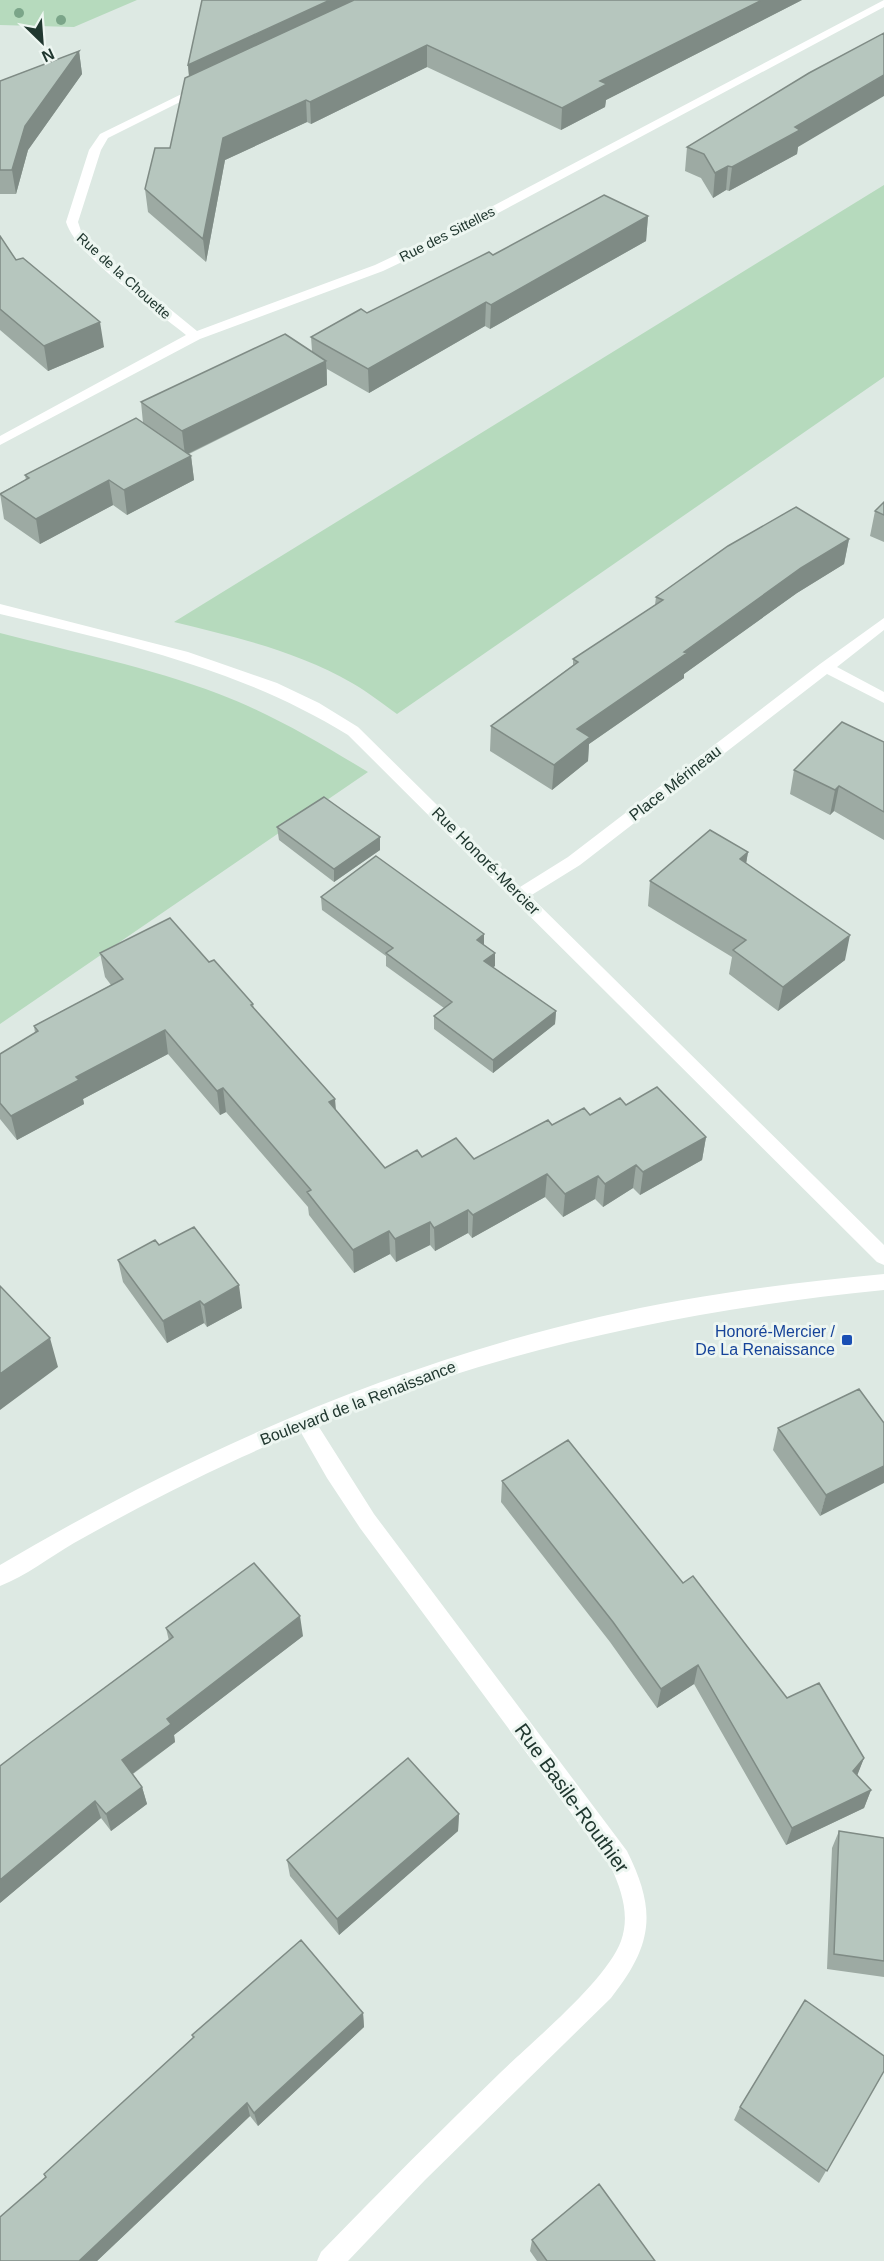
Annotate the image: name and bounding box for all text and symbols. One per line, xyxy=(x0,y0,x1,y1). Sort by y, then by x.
north arrow xyxy=(12,12,72,72)
text: N xyxy=(39,45,57,65)
street label: Rue des Sittelles xyxy=(397,203,497,265)
street label: Rue de la Chouette xyxy=(74,230,174,322)
street label: Place Mérineau xyxy=(626,742,724,824)
street label: Rue Honoré-Mercier xyxy=(429,804,544,919)
place label: Honoré-Mercier / De La Renaissance xyxy=(695,1323,836,1358)
marker: Honoré-Mercier / De La Renaissance xyxy=(840,1333,854,1347)
street label: Boulevard de la Renaissance xyxy=(258,1358,458,1448)
street label: Rue Basile-Routhier xyxy=(510,1719,634,1877)

